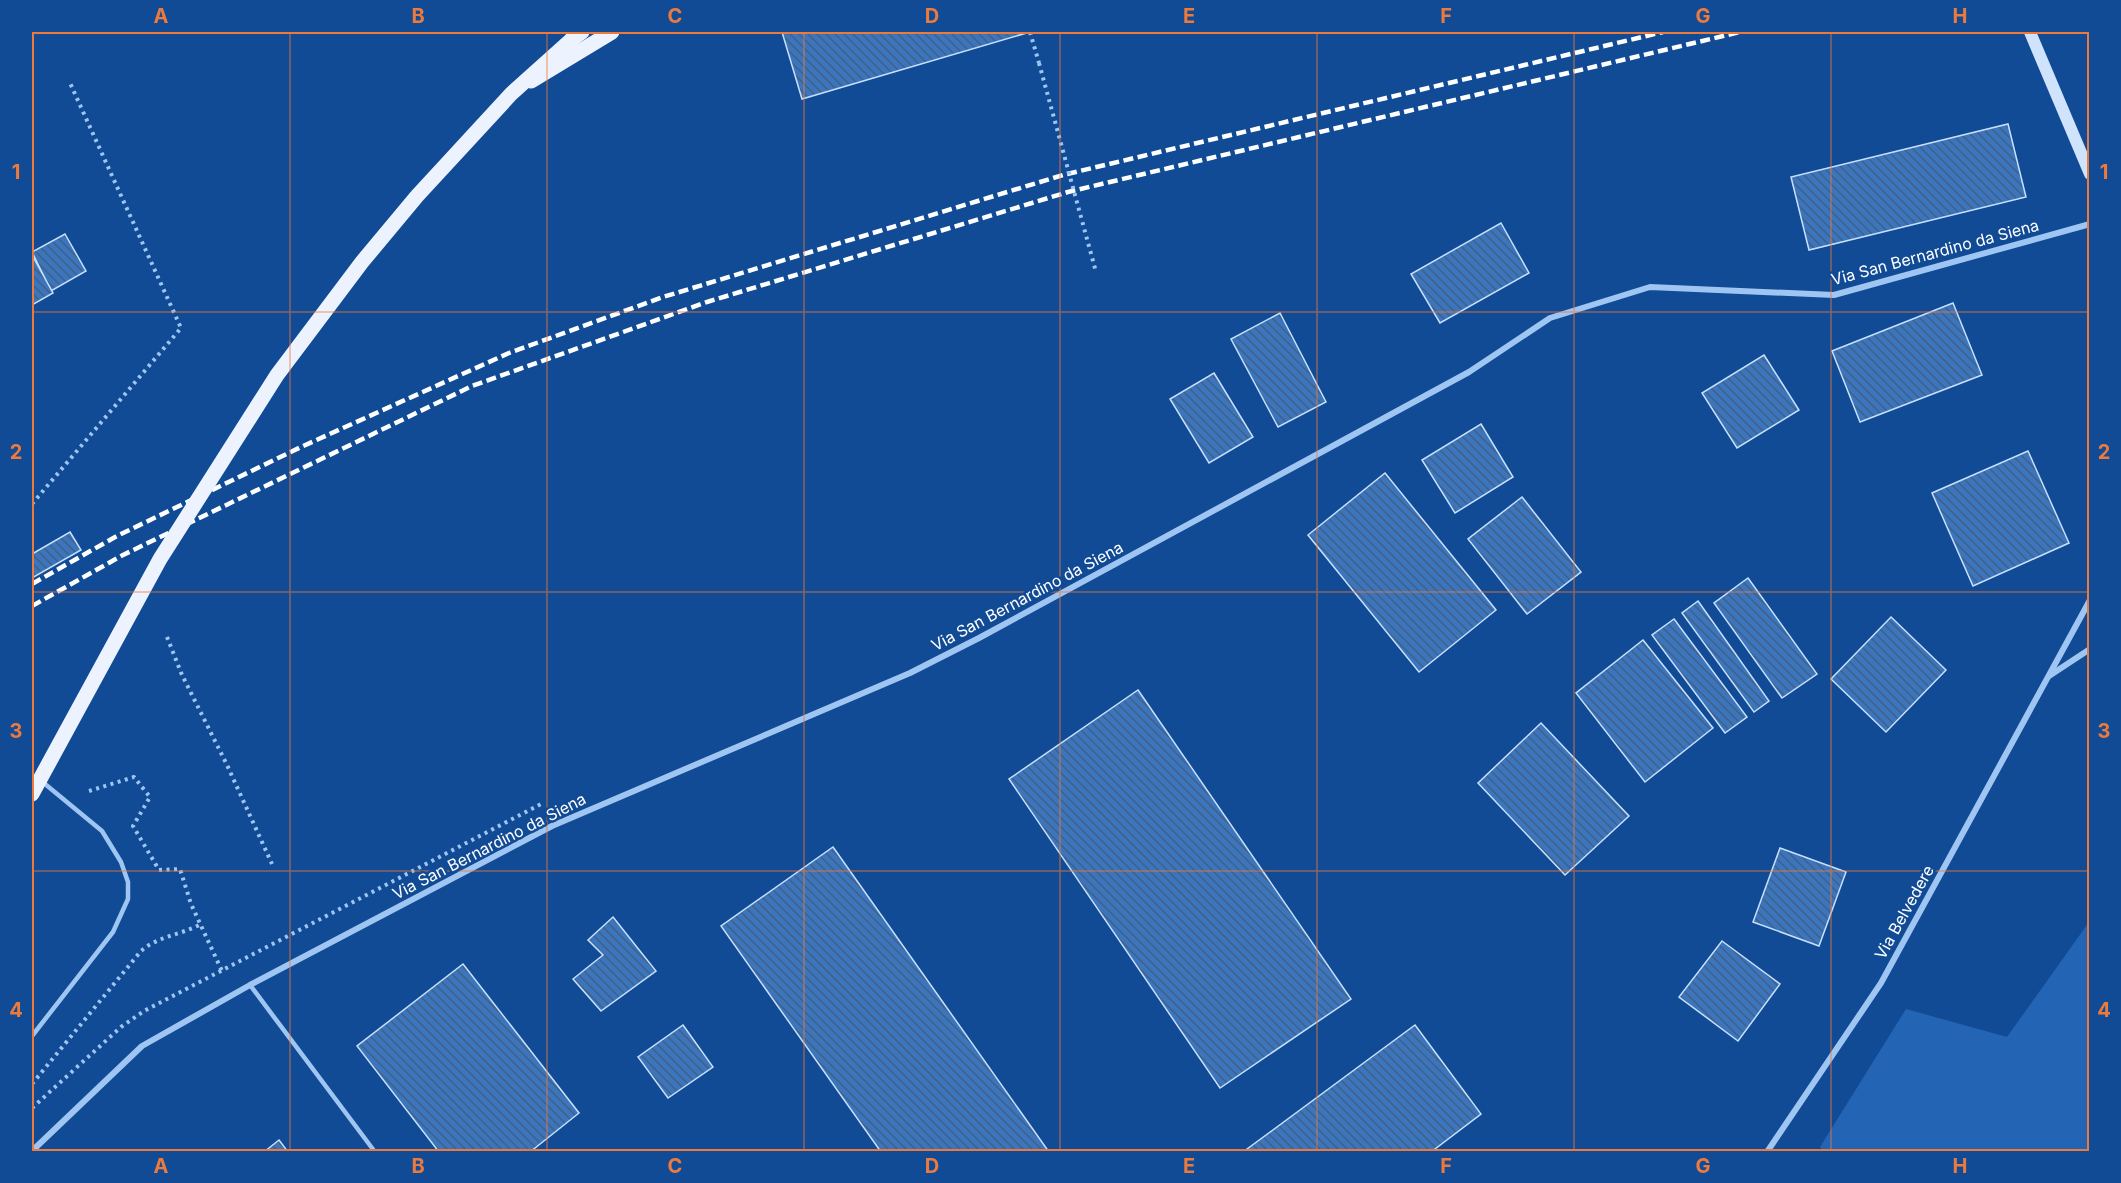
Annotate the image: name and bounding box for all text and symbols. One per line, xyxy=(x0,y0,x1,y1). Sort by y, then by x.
text: A xyxy=(154,4,169,28)
text: B xyxy=(411,4,425,28)
text: C xyxy=(668,4,682,28)
text: D xyxy=(925,4,939,28)
text: E xyxy=(1183,4,1195,28)
text: F xyxy=(1440,4,1452,28)
text: G xyxy=(1695,4,1711,28)
text: H xyxy=(1953,4,1967,28)
text: 1 xyxy=(12,160,20,184)
text: 1 xyxy=(2100,160,2108,184)
street label: Via San Bernardino da Siena xyxy=(1829,215,2041,289)
text: 2 xyxy=(10,440,22,464)
text: 2 xyxy=(2098,440,2110,464)
street label: Via San Bernardino da Siena xyxy=(928,537,1126,655)
text: 3 xyxy=(10,719,22,743)
text: 3 xyxy=(2098,719,2110,743)
street label: Via San Bernardino da Siena xyxy=(389,788,589,904)
street label: Via Belvedere xyxy=(1870,862,1938,962)
text: 4 xyxy=(9,998,23,1022)
text: 4 xyxy=(2097,998,2111,1022)
text: A xyxy=(154,1154,169,1178)
text: B xyxy=(411,1154,425,1178)
text: C xyxy=(668,1154,682,1178)
text: D xyxy=(925,1154,939,1178)
text: E xyxy=(1183,1154,1195,1178)
text: F xyxy=(1440,1154,1452,1178)
text: G xyxy=(1695,1154,1711,1178)
text: H xyxy=(1953,1154,1967,1178)

